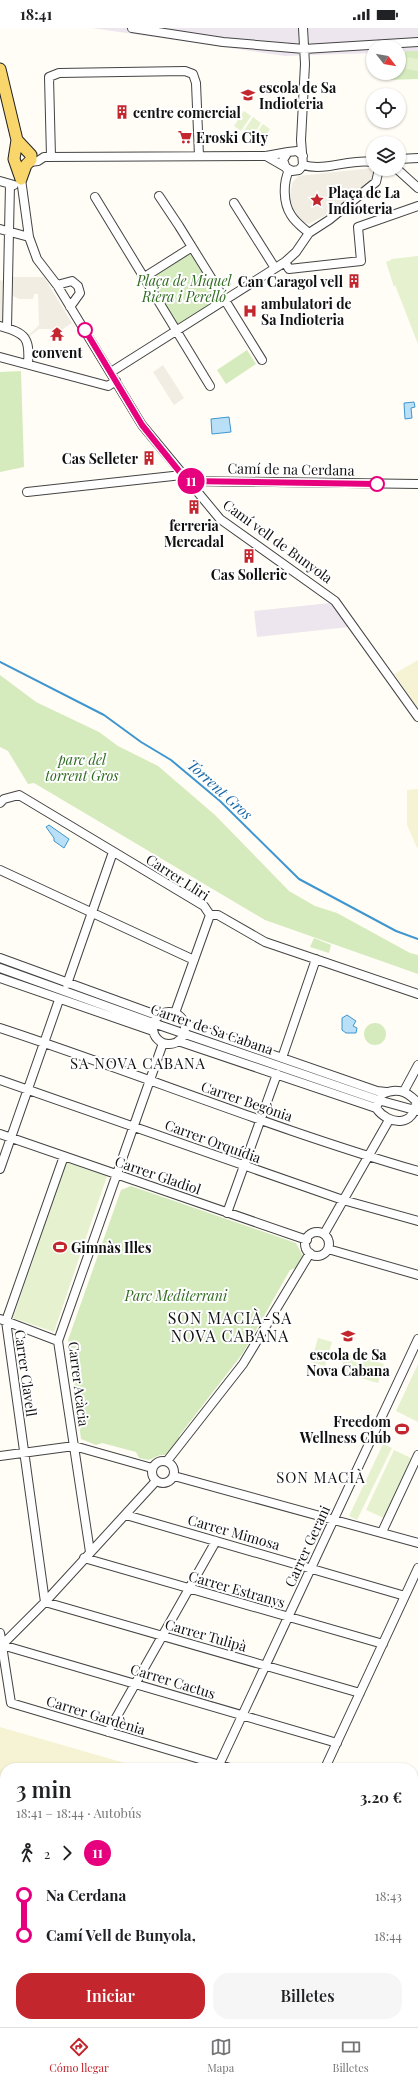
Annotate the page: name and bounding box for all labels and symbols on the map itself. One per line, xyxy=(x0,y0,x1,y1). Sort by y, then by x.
north arrow xyxy=(366,40,406,80)
place label: escola de Sa Indioteria xyxy=(259,78,337,113)
school or university icon: escola de Sa Indioteria xyxy=(240,87,256,103)
place label: centre comercial xyxy=(133,103,242,122)
building icon: centre comercial xyxy=(114,104,130,120)
place label: Eroski City xyxy=(196,128,269,147)
supermarket icon: Eroski City xyxy=(177,129,193,145)
place label: Plaça de La Indioteria xyxy=(328,183,401,218)
place icon: Plaça de La Indioteria xyxy=(309,192,325,208)
park label: Plaça de Miquel Riera i Perelló xyxy=(136,271,232,306)
place label: Can Caragol vell xyxy=(238,272,344,291)
building icon: Can Caragol vell xyxy=(346,273,362,289)
place label: ambulatori de Sa Indioteria xyxy=(261,294,352,329)
hospital icon: ambulatori de Sa Indioteria xyxy=(242,303,258,319)
unlabelled marker xyxy=(77,322,93,338)
temple icon: convent xyxy=(49,326,65,342)
place label: convent xyxy=(32,343,82,362)
place label: Cas Selleter xyxy=(62,449,138,468)
building icon: Cas Selleter xyxy=(141,450,157,466)
street label: Camí de na Cerdana xyxy=(227,458,355,480)
line badge: 11 xyxy=(173,468,209,494)
unlabelled marker xyxy=(369,476,385,492)
street label: Camí vell de Bunyola xyxy=(220,495,337,587)
building icon: ferreria Mercadal xyxy=(186,499,202,515)
place label: ferreria Mercadal xyxy=(164,516,225,551)
building icon: Cas Solleric xyxy=(241,548,257,564)
place label: Cas Solleric xyxy=(211,565,287,584)
park label: parc del torrent Gros xyxy=(45,750,119,785)
water label: Torrent Gros xyxy=(183,754,257,824)
street label: Carrer Lliri xyxy=(143,849,213,905)
street label: Carrer de Sa Cabana xyxy=(148,999,276,1059)
district label: SA NOVA CABANA xyxy=(70,1053,206,1073)
street label: Carrer Begònia xyxy=(199,1076,295,1126)
street label: Carrer Orquídia xyxy=(162,1115,264,1167)
street label: Carrer Gladiol xyxy=(112,1151,204,1199)
place label: Gimnàs Illes xyxy=(71,1238,151,1257)
sports icon: Gimnàs Illes xyxy=(52,1239,68,1255)
park label: Parc Mediterrani xyxy=(124,1286,228,1305)
district label: SON MACIÀ-SA NOVA CABANA xyxy=(168,1307,292,1346)
street label: Carrer Clavell xyxy=(10,1328,42,1418)
school or university icon: escola de Sa Nova Cabana xyxy=(340,1328,356,1344)
street label: Carrer Acàcia xyxy=(64,1341,94,1428)
place label: escola de Sa Nova Cabana xyxy=(306,1345,390,1380)
place label: Freedom Wellness Club xyxy=(299,1412,391,1447)
sports icon: Freedom Wellness Club xyxy=(394,1421,410,1437)
district label: SON MACIÀ xyxy=(276,1467,366,1487)
street label: Carrer Gerani xyxy=(280,1502,334,1590)
street label: Carrer Mimosa xyxy=(186,1510,282,1554)
street label: Carrer Estranys xyxy=(186,1566,288,1612)
street label: Carrer Tulipà xyxy=(163,1614,249,1656)
street label: Carrer Cactus xyxy=(128,1659,218,1703)
street label: Carrer Gardènia xyxy=(44,1691,148,1739)

